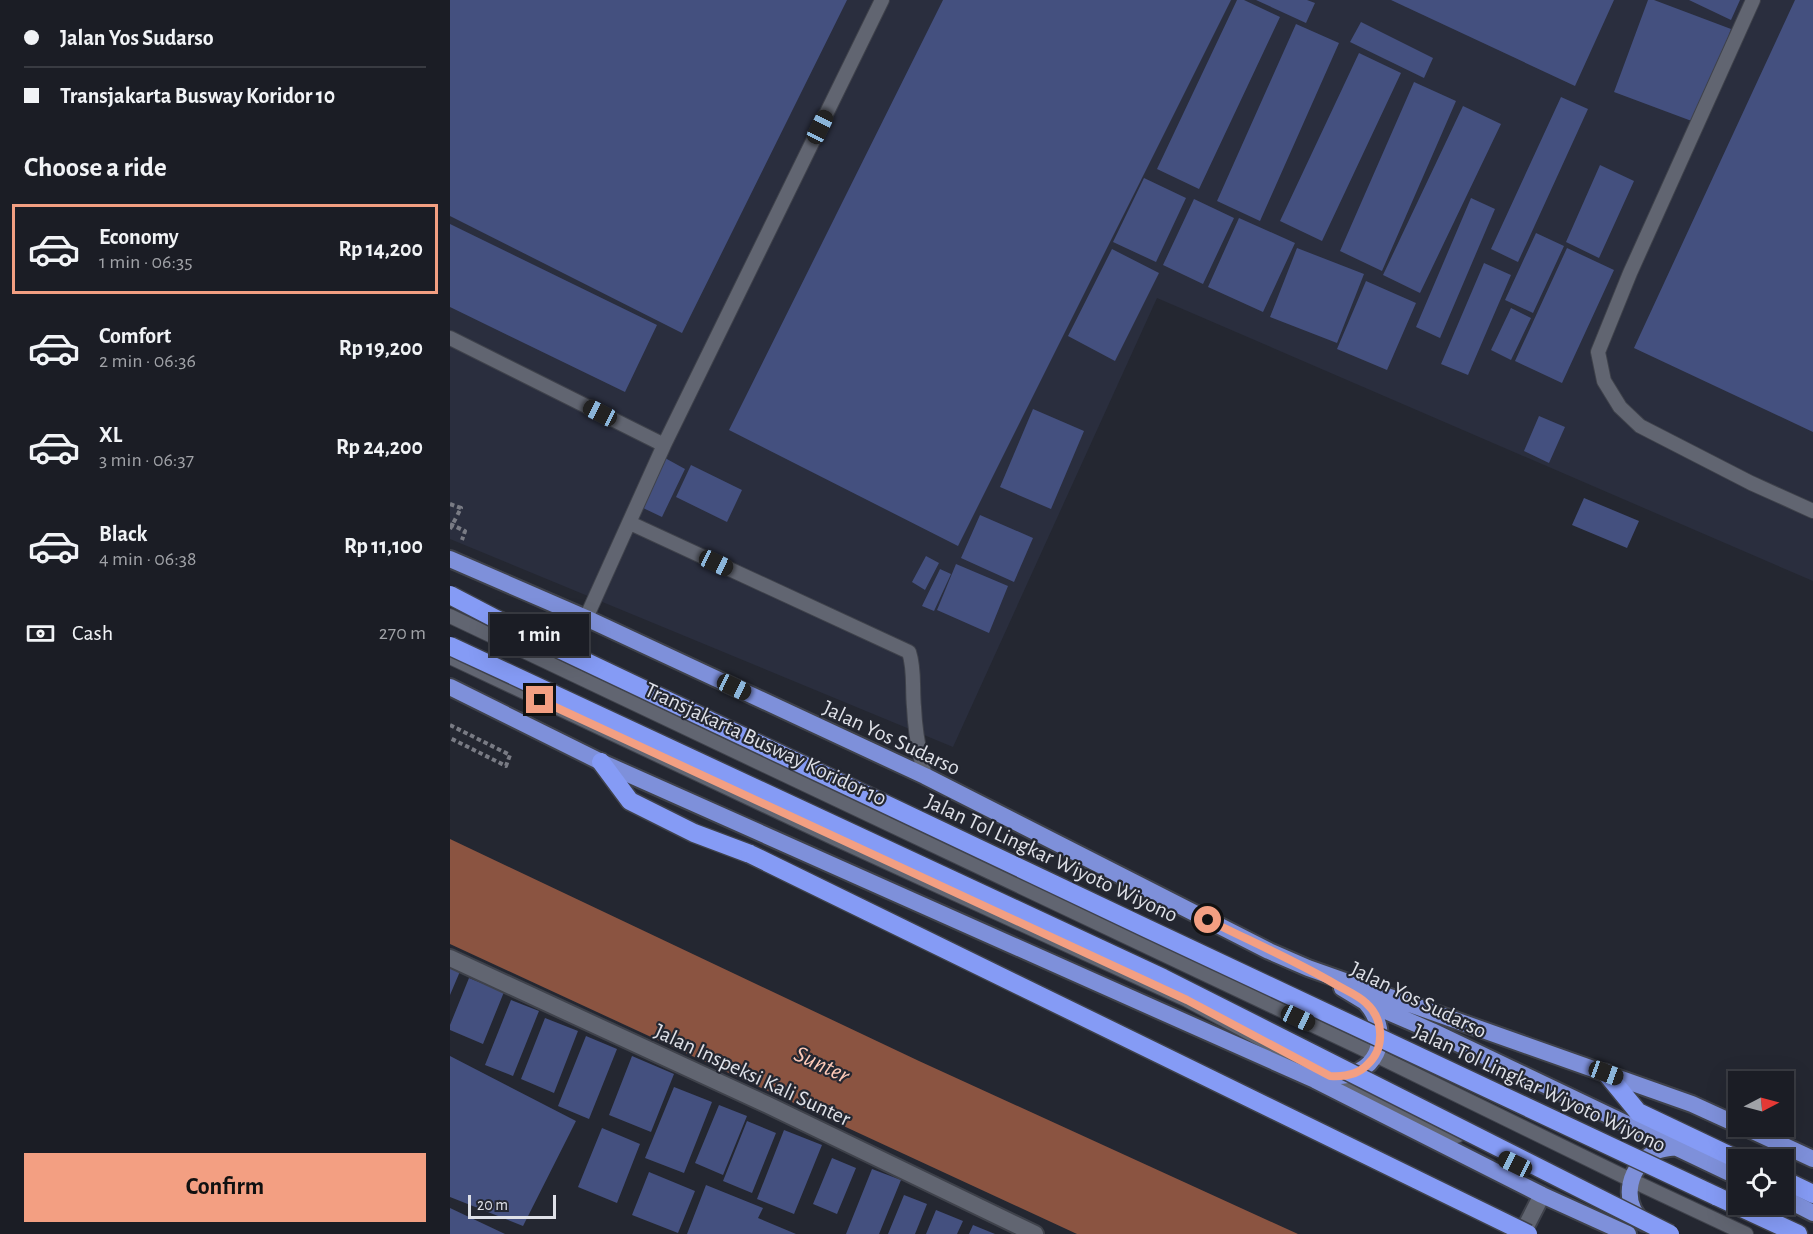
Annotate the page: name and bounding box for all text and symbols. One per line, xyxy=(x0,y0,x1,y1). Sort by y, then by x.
text: Jalan Yos Sudarso xyxy=(60,27,214,49)
text: Transjakarta Busway Koridor 10 xyxy=(60,85,335,107)
car xyxy=(804,107,836,147)
text: Choose a ride xyxy=(24,154,167,181)
icon: car xyxy=(27,222,81,276)
text: Economy xyxy=(99,226,179,248)
text: Rp 14,200 xyxy=(338,238,423,260)
text: 1 min · 06:35 xyxy=(99,252,193,272)
icon: car xyxy=(27,321,81,375)
text: Comfort xyxy=(99,325,171,347)
text: Rp 19,200 xyxy=(339,337,423,359)
text: 2 min · 06:36 xyxy=(99,351,196,371)
car xyxy=(580,397,620,429)
icon: car xyxy=(27,420,81,474)
text: XL xyxy=(99,424,122,446)
text: Rp 24,200 xyxy=(336,436,423,458)
text: 3 min · 06:37 xyxy=(99,450,194,470)
icon: car xyxy=(27,519,81,573)
text: Black xyxy=(99,523,147,545)
text: Rp 11,100 xyxy=(344,535,423,557)
car xyxy=(696,547,736,579)
text: 4 min · 06:38 xyxy=(99,549,197,569)
callout: 1 min xyxy=(490,613,590,655)
icon: cash xyxy=(24,617,57,650)
text: Cash xyxy=(72,622,113,644)
text: 270 m xyxy=(379,623,426,643)
text: 1 min xyxy=(518,625,561,645)
car xyxy=(714,671,754,703)
street label: Transjakarta Busway Koridor 10 xyxy=(641,678,890,810)
route end xyxy=(526,686,553,713)
street label: Jalan Yos Sudarso xyxy=(820,697,964,779)
street label: Jalan Tol Lingkar Wiyoto Wiyono xyxy=(922,790,1181,926)
route start xyxy=(1194,906,1221,933)
street label: Jalan Yos Sudarso xyxy=(1347,957,1490,1042)
car xyxy=(1278,1002,1318,1034)
street label: Jalan Inspeksi Kali Sunter xyxy=(651,1020,854,1130)
street label: Jalan Tol Lingkar Wiyoto Wiyono xyxy=(1410,1020,1669,1156)
water label: Sunter xyxy=(790,1042,854,1089)
car xyxy=(1586,1058,1626,1088)
north arrow xyxy=(1728,1071,1794,1137)
map controls xyxy=(1728,1071,1794,1215)
car xyxy=(1495,1148,1535,1180)
button: locate xyxy=(1728,1149,1794,1215)
button: Confirm xyxy=(24,1153,426,1222)
scale bar xyxy=(468,1192,556,1220)
text: 20 m xyxy=(477,1197,508,1213)

